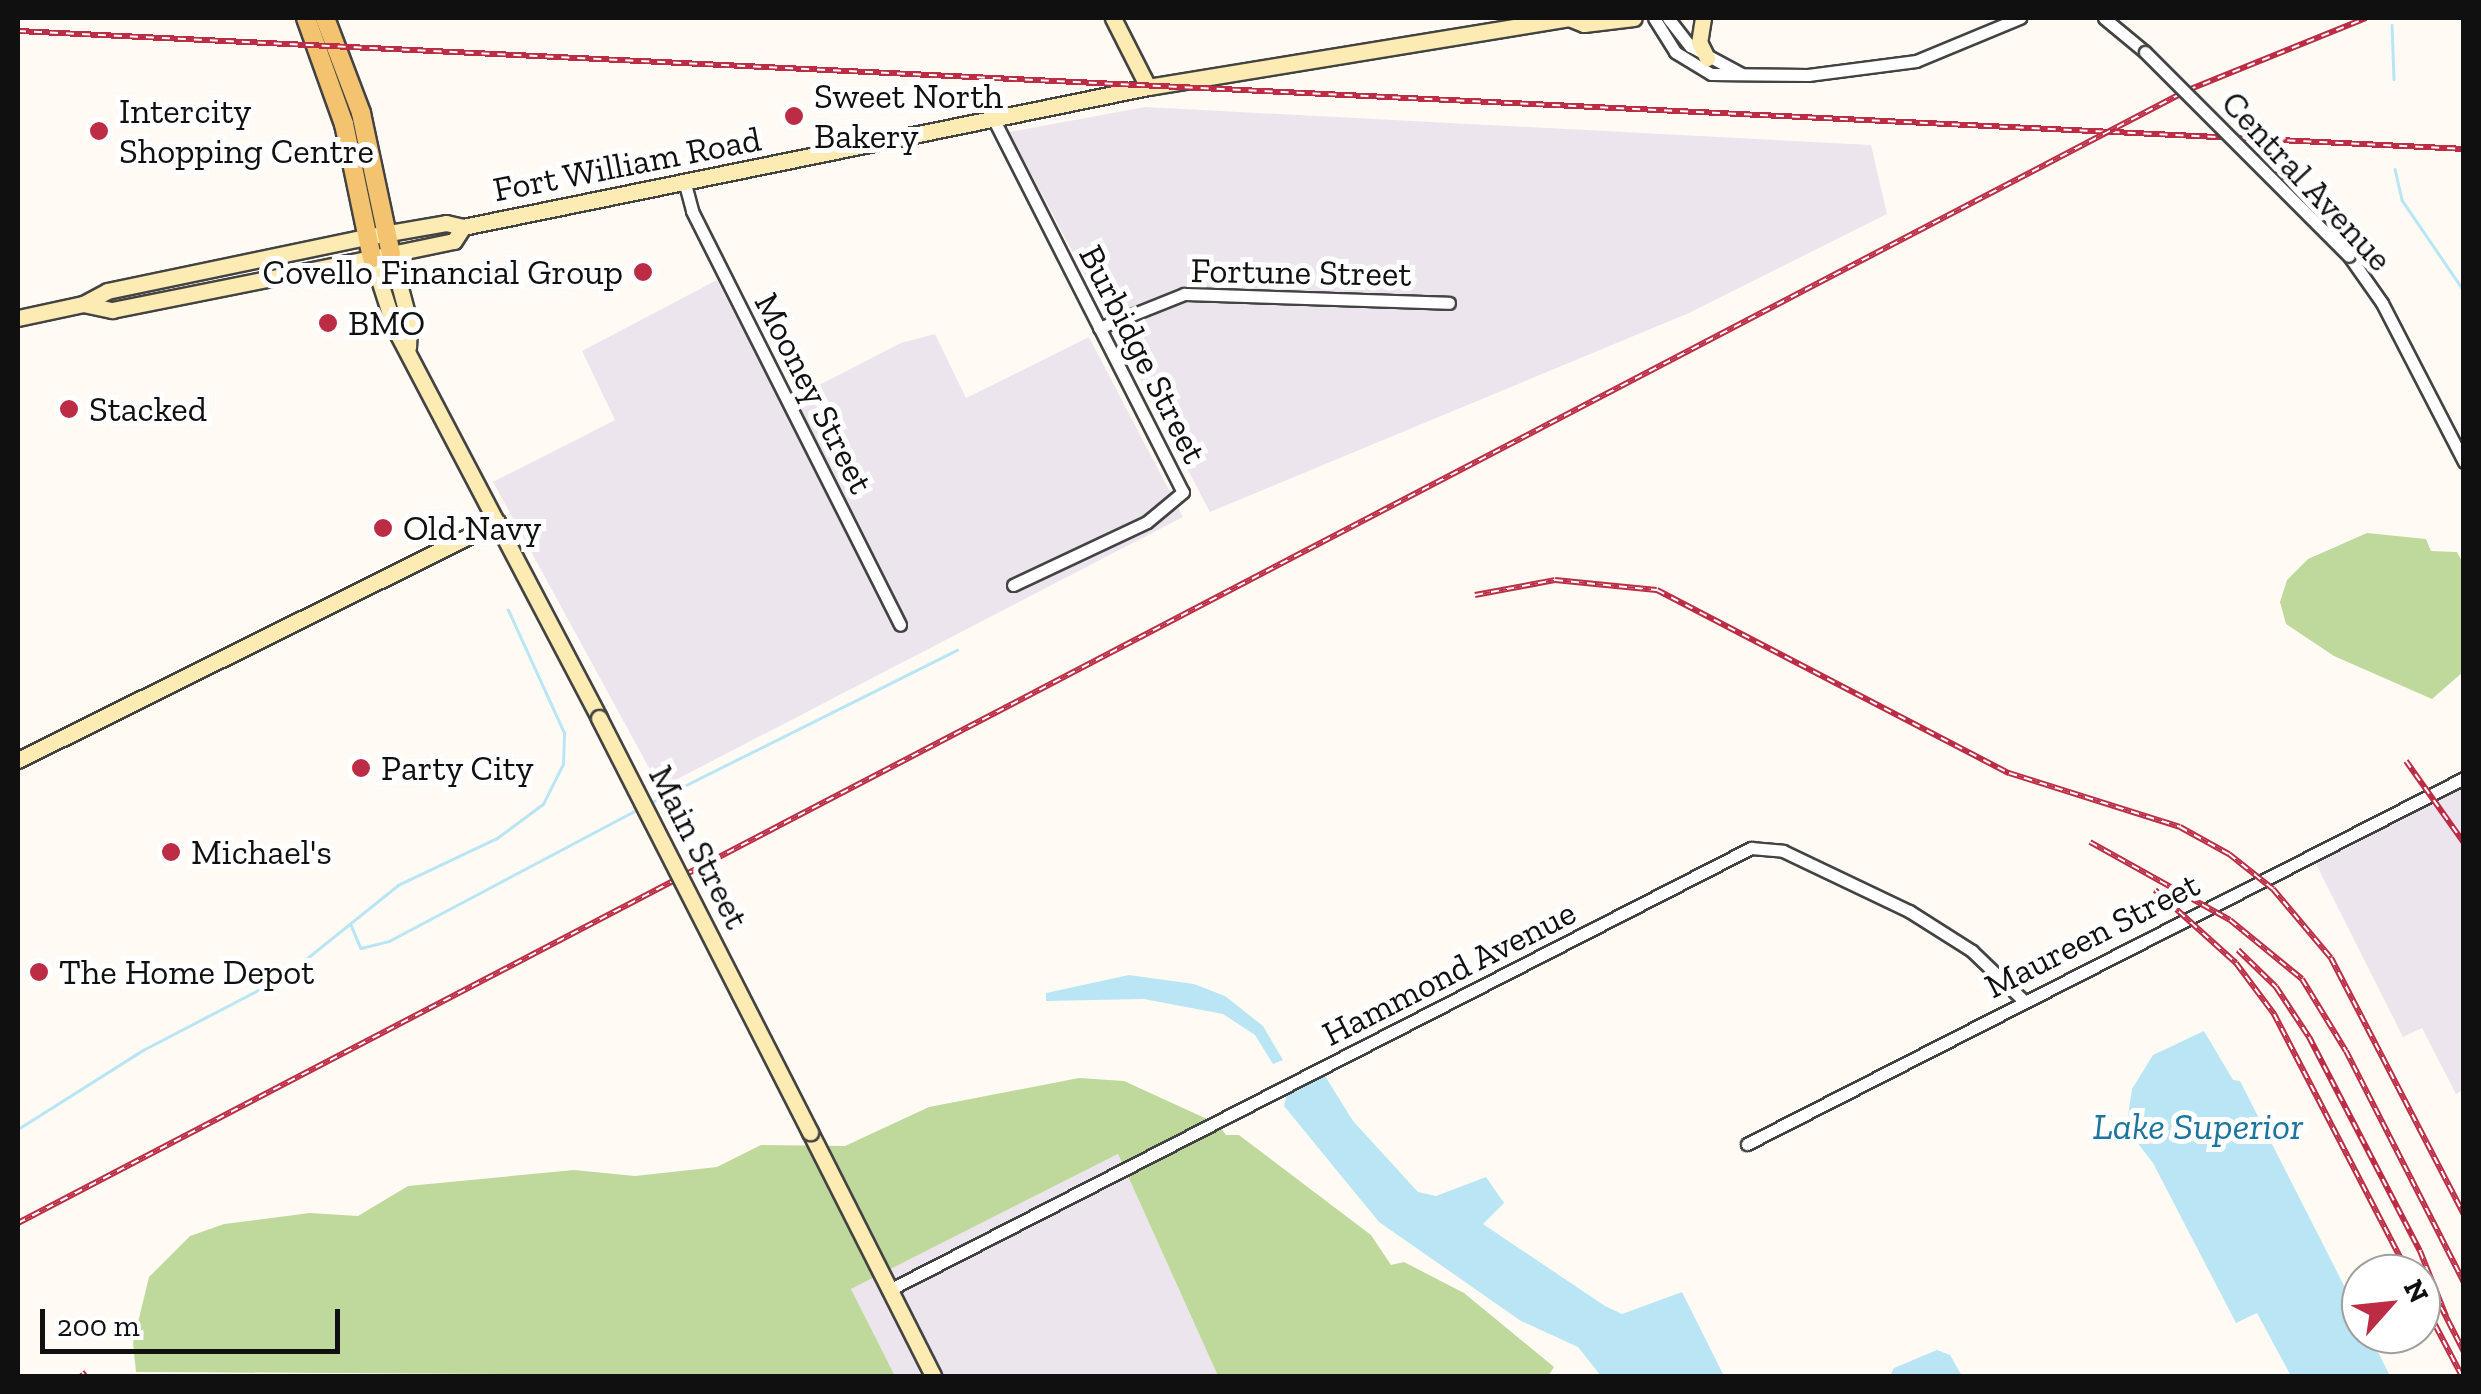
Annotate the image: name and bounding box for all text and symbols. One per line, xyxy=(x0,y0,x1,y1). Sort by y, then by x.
place label: Sweet North Bakery xyxy=(814,75,1003,157)
street label: Central Avenue xyxy=(2213,82,2401,280)
place label: Intercity Shopping Centre xyxy=(119,90,374,172)
marker: Sweet North Bakery xyxy=(783,105,805,127)
street label: Fort William Road xyxy=(489,117,765,211)
marker: Intercity Shopping Centre xyxy=(88,120,110,142)
street label: Burbidge Street xyxy=(1070,238,1216,470)
street label: Fortune Street xyxy=(1190,249,1412,295)
place label: Covello Financial Group xyxy=(263,251,623,293)
marker: Covello Financial Group xyxy=(632,261,654,283)
street label: Mooney Street xyxy=(745,285,883,501)
place label: BMO xyxy=(348,302,425,344)
marker: BMO xyxy=(317,312,339,334)
place label: Stacked xyxy=(89,388,207,430)
marker: Stacked xyxy=(58,398,80,420)
place label: Old Navy xyxy=(403,507,541,549)
marker: Old Navy xyxy=(372,517,394,539)
place label: Party City xyxy=(381,747,535,789)
marker: Party City xyxy=(350,757,372,779)
street label: Main Street xyxy=(640,758,758,936)
place label: Michael's xyxy=(191,831,332,873)
marker: Michael's xyxy=(160,841,182,863)
street label: Maureen Street xyxy=(1978,863,2206,1007)
street label: Hammond Avenue xyxy=(1315,891,1583,1055)
place label: The Home Depot xyxy=(59,951,314,993)
marker: The Home Depot xyxy=(28,961,50,983)
water label: Lake Superior xyxy=(2093,1104,2303,1150)
north arrow xyxy=(2341,1254,2441,1354)
text: N xyxy=(2397,1274,2436,1308)
scale bar xyxy=(45,1289,345,1351)
text: 200 m xyxy=(57,1308,140,1344)

